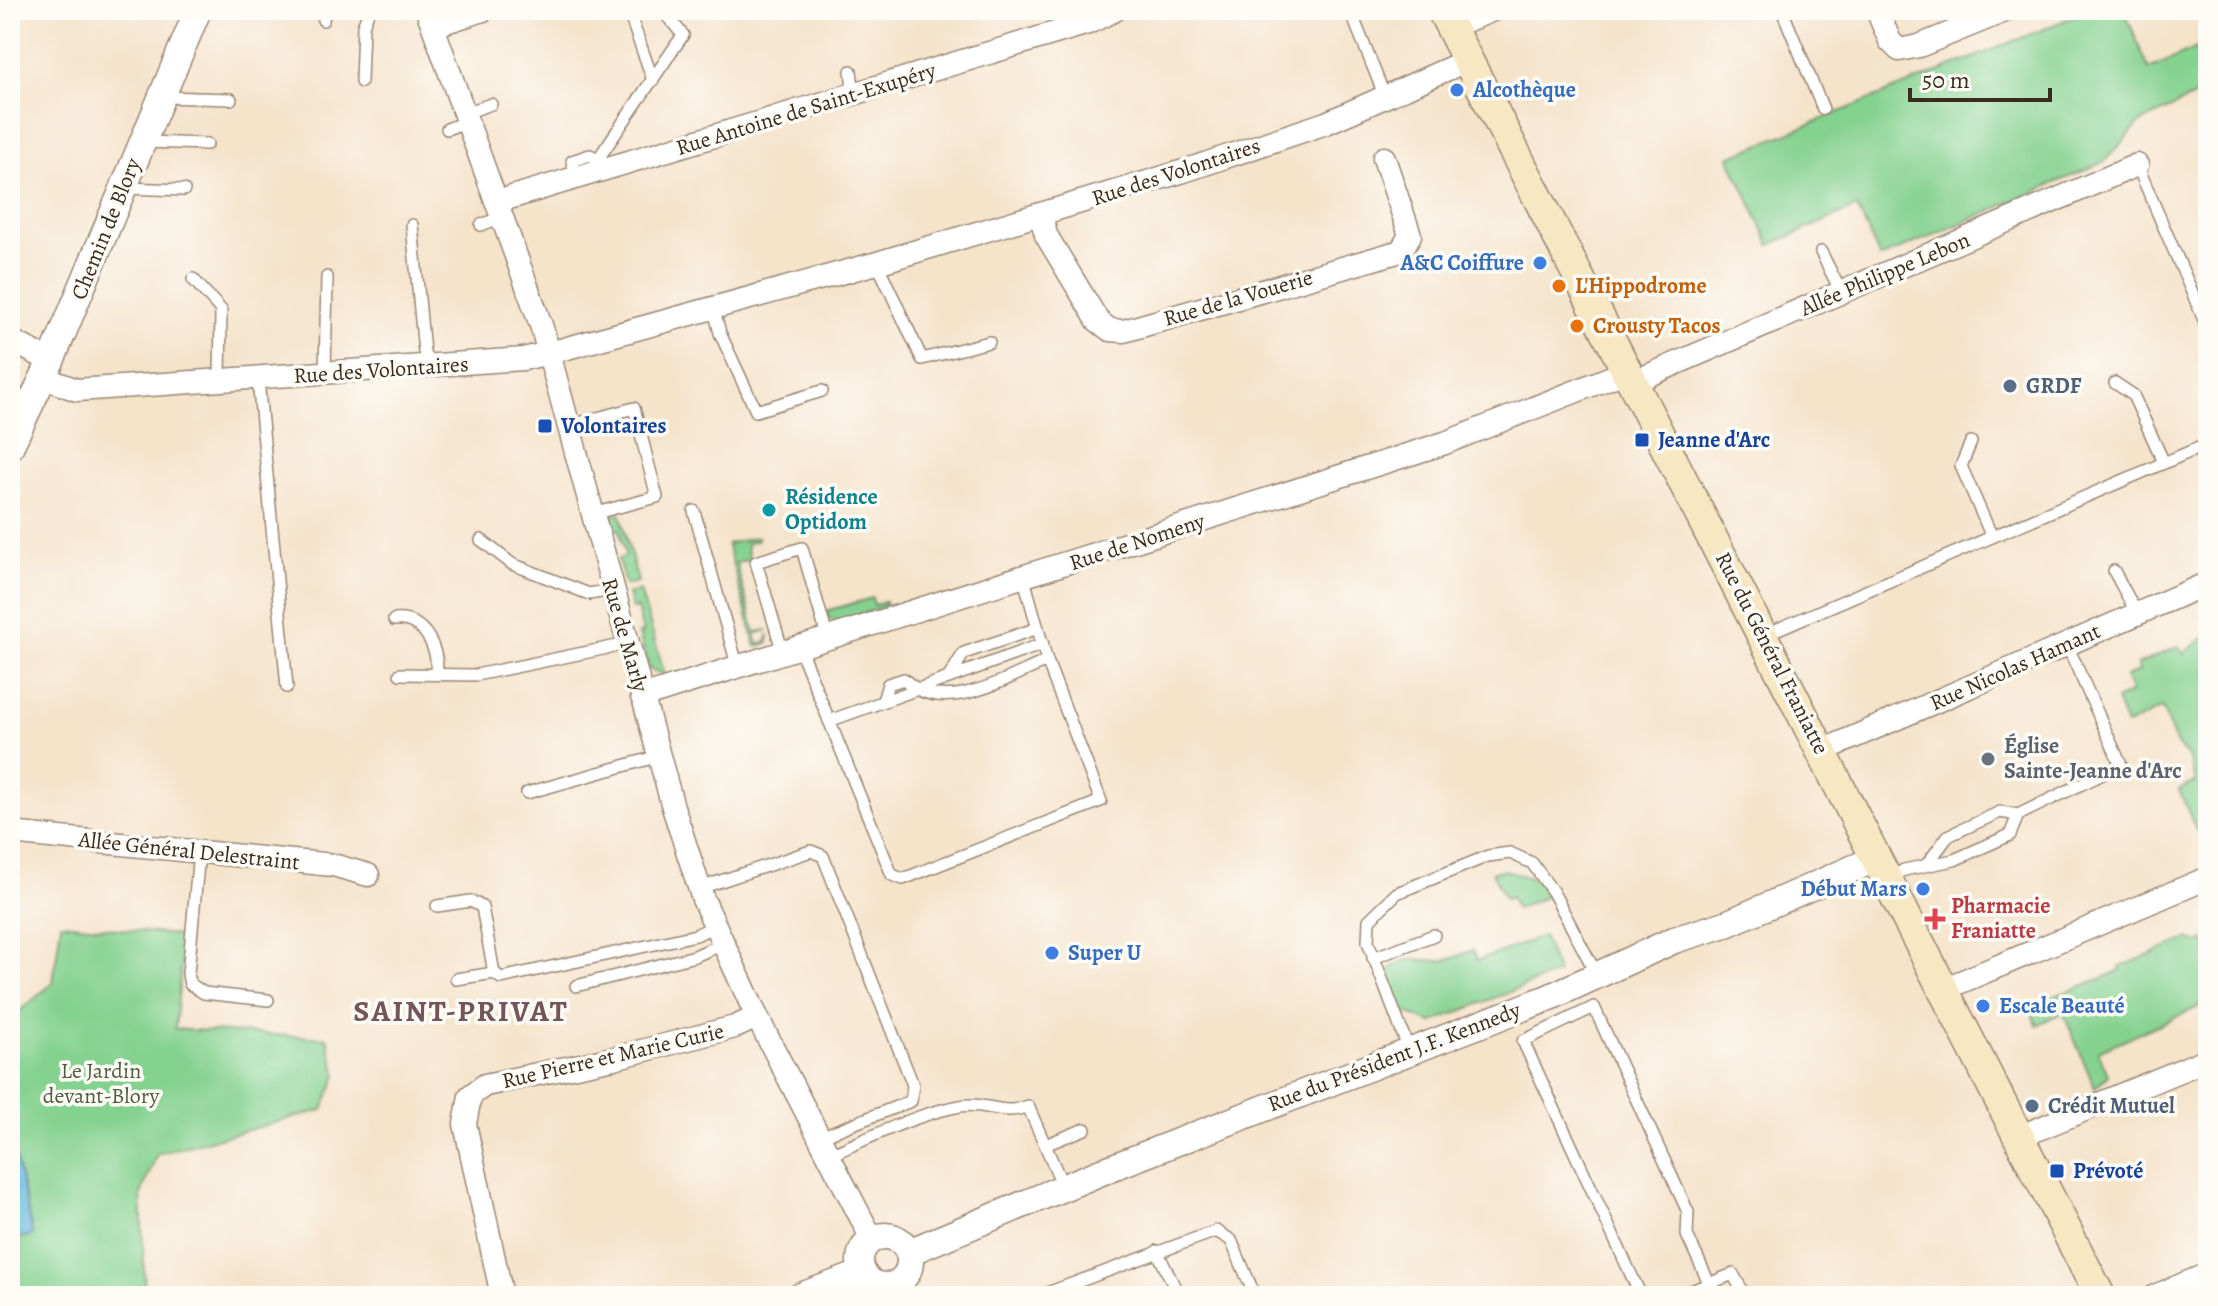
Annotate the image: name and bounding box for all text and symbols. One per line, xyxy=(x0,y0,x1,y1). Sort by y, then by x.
scale bar xyxy=(1910,52,2050,102)
street label: Rue Antoine de Saint-Exupéry xyxy=(672,55,940,163)
text: 50 m xyxy=(1922,64,1970,96)
place label: Alcothèque xyxy=(1472,75,1576,105)
marker: Alcothèque xyxy=(1448,81,1466,99)
street label: Rue des Volontaires xyxy=(1088,131,1264,213)
street label: Chemin de Blory xyxy=(64,154,148,304)
street label: Allée Philippe Lebon xyxy=(1795,225,1974,324)
place label: A&C Coiffure xyxy=(1399,248,1524,278)
marker: A&C Coiffure xyxy=(1531,254,1549,272)
street label: Rue de la Vouerie xyxy=(1160,262,1316,334)
place label: L'Hippodrome xyxy=(1575,271,1707,301)
marker: L'Hippodrome xyxy=(1550,277,1568,295)
place label: Crousty Tacos xyxy=(1593,311,1721,341)
marker: Crousty Tacos xyxy=(1568,317,1586,335)
street label: Rue des Volontaires xyxy=(292,349,470,391)
place label: GRDF xyxy=(2026,371,2082,401)
marker: GRDF xyxy=(2001,377,2019,395)
place label: Volontaires xyxy=(560,411,666,441)
marker: Volontaires xyxy=(536,417,554,435)
place label: Jeanne d'Arc xyxy=(1658,425,1770,455)
marker: Jeanne d'Arc xyxy=(1633,431,1651,449)
place label: Résidence Optidom xyxy=(785,482,878,537)
marker: Résidence Optidom xyxy=(760,501,778,519)
street label: Rue de Nomeny xyxy=(1065,506,1209,578)
street label: Rue du Général Franiatte xyxy=(1708,547,1836,759)
street label: Rue de Marly xyxy=(594,575,656,696)
street label: Rue Nicolas Hamant xyxy=(1925,616,2105,718)
place label: Église Sainte-Jeanne d'Arc xyxy=(2004,731,2182,786)
marker: Église Sainte-Jeanne d'Arc xyxy=(1979,750,1997,768)
street label: Allée Général Delestraint xyxy=(76,824,301,878)
place label: Début Mars xyxy=(1800,874,1907,904)
marker: Début Mars xyxy=(1914,880,1932,898)
place label: Pharmacie Franiatte xyxy=(1951,891,2050,946)
marker: Pharmacie Franiatte xyxy=(1926,910,1944,928)
place label: Super U xyxy=(1068,938,1142,968)
marker: Super U xyxy=(1043,944,1061,962)
district label: SAINT-PRIVAT xyxy=(353,991,569,1031)
place label: Escale Beauté xyxy=(1999,991,2125,1021)
street label: Rue du Président J.F. Kennedy xyxy=(1263,995,1525,1119)
marker: Escale Beauté xyxy=(1974,997,1992,1015)
street label: Rue Pierre et Marie Curie xyxy=(499,1016,727,1096)
park label: Le Jardin devant-Blory xyxy=(43,1056,159,1111)
place label: Crédit Mutuel xyxy=(2048,1091,2175,1121)
marker: Crédit Mutuel xyxy=(2023,1097,2041,1115)
place label: Prévoté xyxy=(2073,1156,2143,1186)
marker: Prévoté xyxy=(2048,1162,2066,1180)

